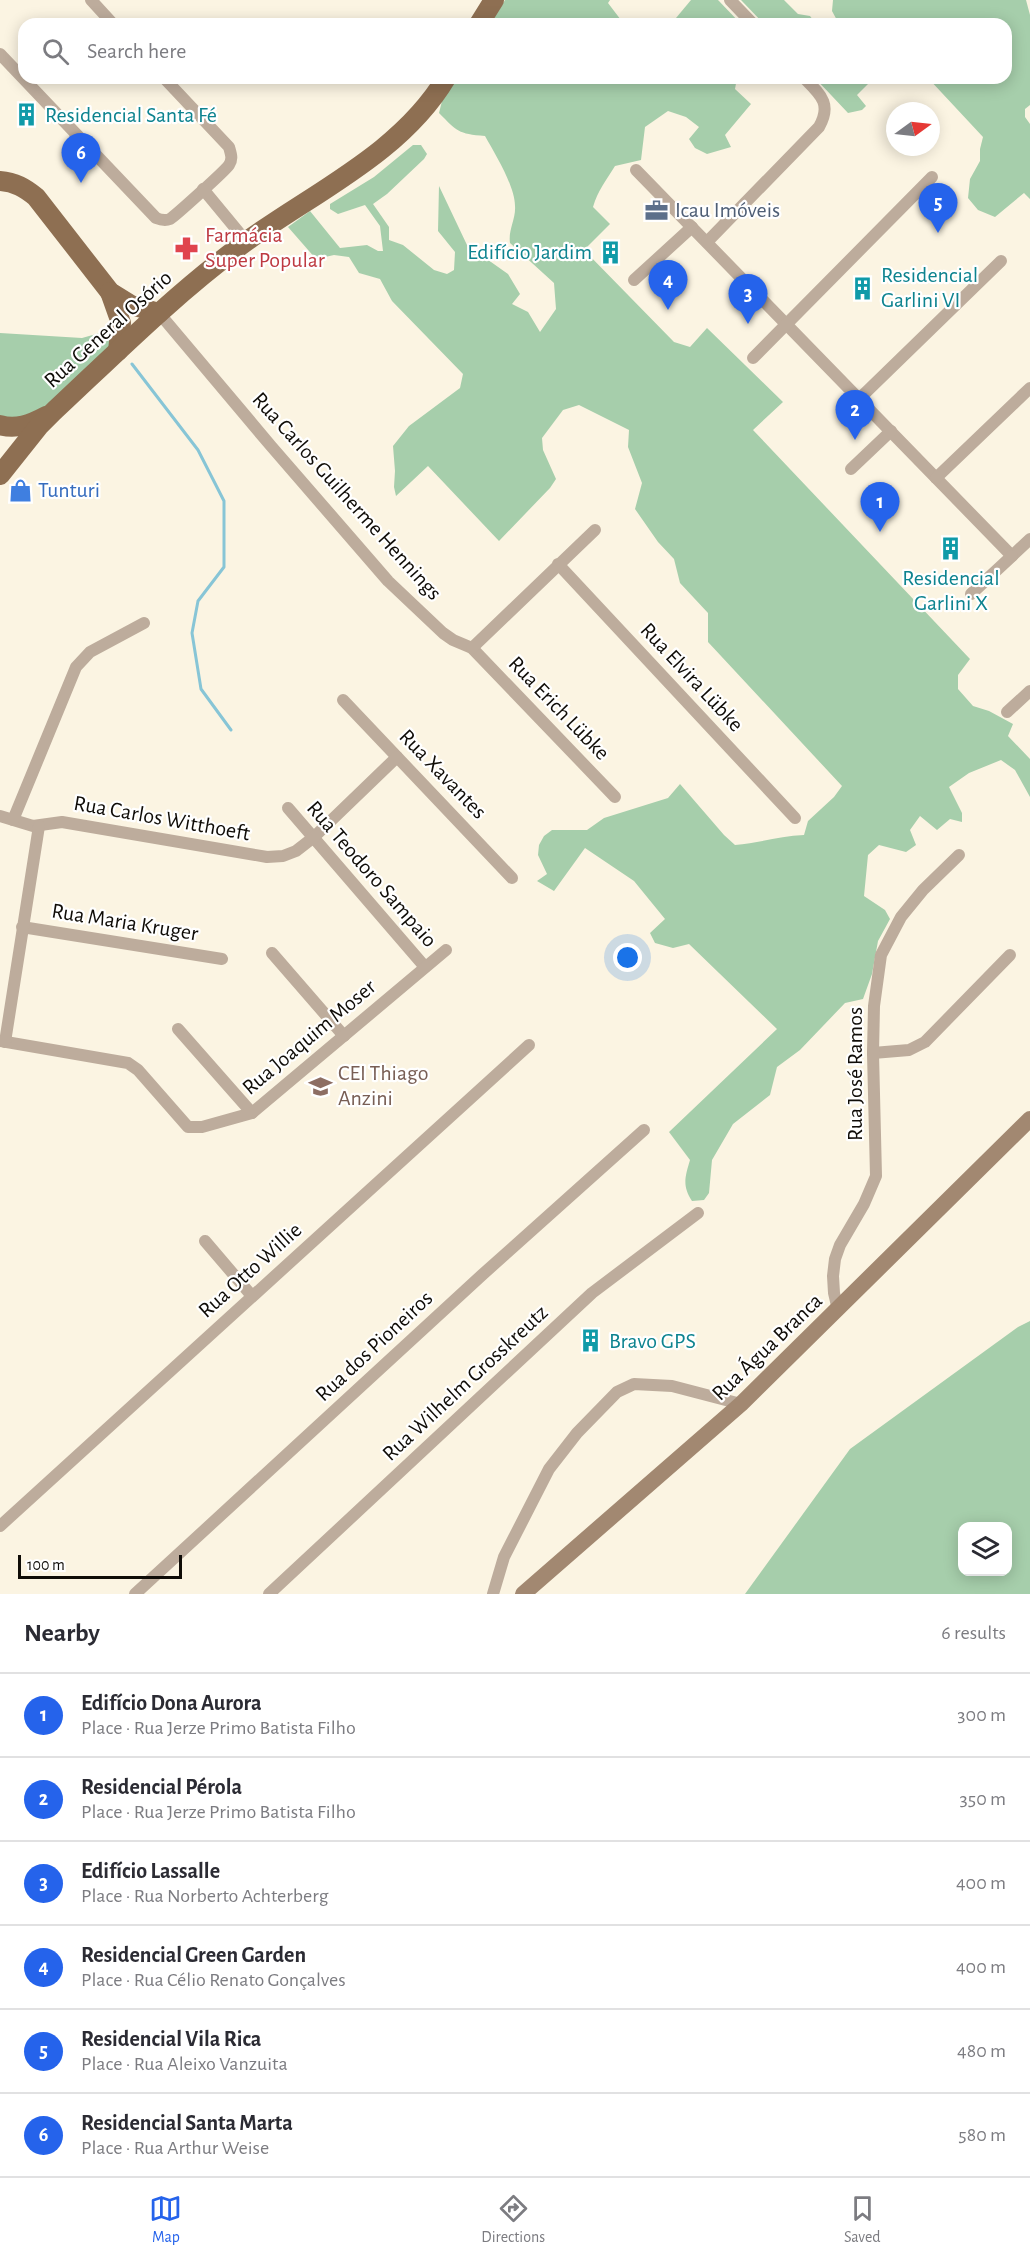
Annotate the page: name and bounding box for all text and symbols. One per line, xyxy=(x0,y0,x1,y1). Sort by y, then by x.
search box xyxy=(18,18,1012,84)
icon: search xyxy=(39,35,72,68)
text: Search here xyxy=(87,40,186,62)
building icon: Residencial Santa Fé xyxy=(14,102,40,128)
north arrow xyxy=(886,102,940,156)
place label: Residencial Santa Fé xyxy=(45,104,217,126)
pin: 6 xyxy=(62,134,100,183)
pin: 5 xyxy=(918,184,958,233)
office icon: Icau Imóveis xyxy=(644,197,670,223)
place label: Icau Imóveis xyxy=(675,199,780,221)
place label: Farmácia Super Popular xyxy=(205,224,325,271)
pharmacy icon: Farmácia Super Popular xyxy=(174,235,200,261)
building icon: Edifício Jardim xyxy=(597,239,623,265)
place label: Edifício Jardim xyxy=(467,241,592,263)
pin: 4 xyxy=(648,260,688,310)
place label: Residencial Garlini VI xyxy=(881,264,978,311)
street label: Rua General Osório xyxy=(40,266,176,392)
pin: 3 xyxy=(728,274,768,324)
building icon: Residencial Garlini VI xyxy=(850,275,876,301)
street label: Rua Carlos Guilherme Hennings xyxy=(248,388,446,604)
pin: 2 xyxy=(836,390,874,440)
shop icon: Tunturi xyxy=(7,477,33,503)
place label: Tunturi xyxy=(38,479,100,501)
pin: 1 xyxy=(860,482,900,532)
building icon: Residencial Garlini X xyxy=(938,536,964,562)
place label: Residencial Garlini X xyxy=(902,567,1000,614)
street label: Rua Elvira Lübke xyxy=(636,618,748,736)
street label: Rua Erich Lübke xyxy=(504,652,614,764)
street label: Rua Xavantes xyxy=(395,725,491,823)
street label: Rua Carlos Witthoeft xyxy=(72,792,252,844)
street label: Rua Teodoro Sampaio xyxy=(303,797,441,951)
street label: Rua Maria Kruger xyxy=(50,900,200,944)
your location xyxy=(613,943,642,972)
street label: Rua Joaquim Moser xyxy=(238,975,380,1099)
street label: Rua José Ramos xyxy=(844,1007,866,1141)
place label: CEI Thiago Anzini xyxy=(338,1062,429,1109)
school or university icon: CEI Thiago Anzini xyxy=(307,1073,333,1099)
street label: Rua Otto Willie xyxy=(194,1218,306,1322)
street label: Rua dos Pioneiros xyxy=(311,1286,437,1406)
street label: Rua Água Branca xyxy=(707,1289,826,1405)
street label: Rua Wilhelm Grosskreutz xyxy=(378,1301,552,1465)
building icon: Bravo GPS xyxy=(578,1328,604,1354)
place label: Bravo GPS xyxy=(609,1330,696,1352)
map controls xyxy=(958,1522,1012,1576)
button: layers xyxy=(958,1522,1012,1576)
scale bar xyxy=(18,1552,182,1580)
text: 100 m xyxy=(27,1557,65,1573)
text: Nearby xyxy=(24,1620,100,1646)
text: 6 results xyxy=(941,1623,1006,1643)
text: Edifício Dona Aurora xyxy=(81,1692,262,1714)
text: 1 xyxy=(40,1705,47,1725)
text: 300 m xyxy=(957,1705,1006,1725)
text: Place · Rua Jerze Primo Batista Filho xyxy=(81,1718,356,1738)
text: Residencial Pérola xyxy=(81,1776,242,1798)
text: 2 xyxy=(39,1789,48,1809)
text: 350 m xyxy=(960,1789,1006,1809)
text: Place · Rua Jerze Primo Batista Filho xyxy=(81,1802,356,1822)
text: Edifício Lassalle xyxy=(81,1860,220,1882)
text: 3 xyxy=(39,1873,48,1893)
text: 400 m xyxy=(956,1873,1006,1893)
text: Place · Rua Norberto Achterberg xyxy=(81,1886,328,1906)
text: Residencial Green Garden xyxy=(81,1944,306,1966)
text: 4 xyxy=(38,1957,49,1977)
text: 400 m xyxy=(956,1957,1006,1977)
text: Place · Rua Célio Renato Gonçalves xyxy=(81,1970,346,1990)
text: Residencial Vila Rica xyxy=(81,2028,261,2050)
text: 5 xyxy=(39,2041,48,2061)
text: 480 m xyxy=(957,2041,1006,2061)
text: Place · Rua Aleixo Vanzuita xyxy=(81,2054,288,2074)
text: Residencial Santa Marta xyxy=(81,2112,293,2134)
text: 6 xyxy=(39,2125,48,2145)
text: 580 m xyxy=(958,2125,1006,2145)
text: Place · Rua Arthur Weise xyxy=(81,2138,269,2158)
tab: Map xyxy=(149,2192,182,2247)
tab: Directions xyxy=(481,2192,545,2247)
tab: Saved xyxy=(844,2192,881,2247)

